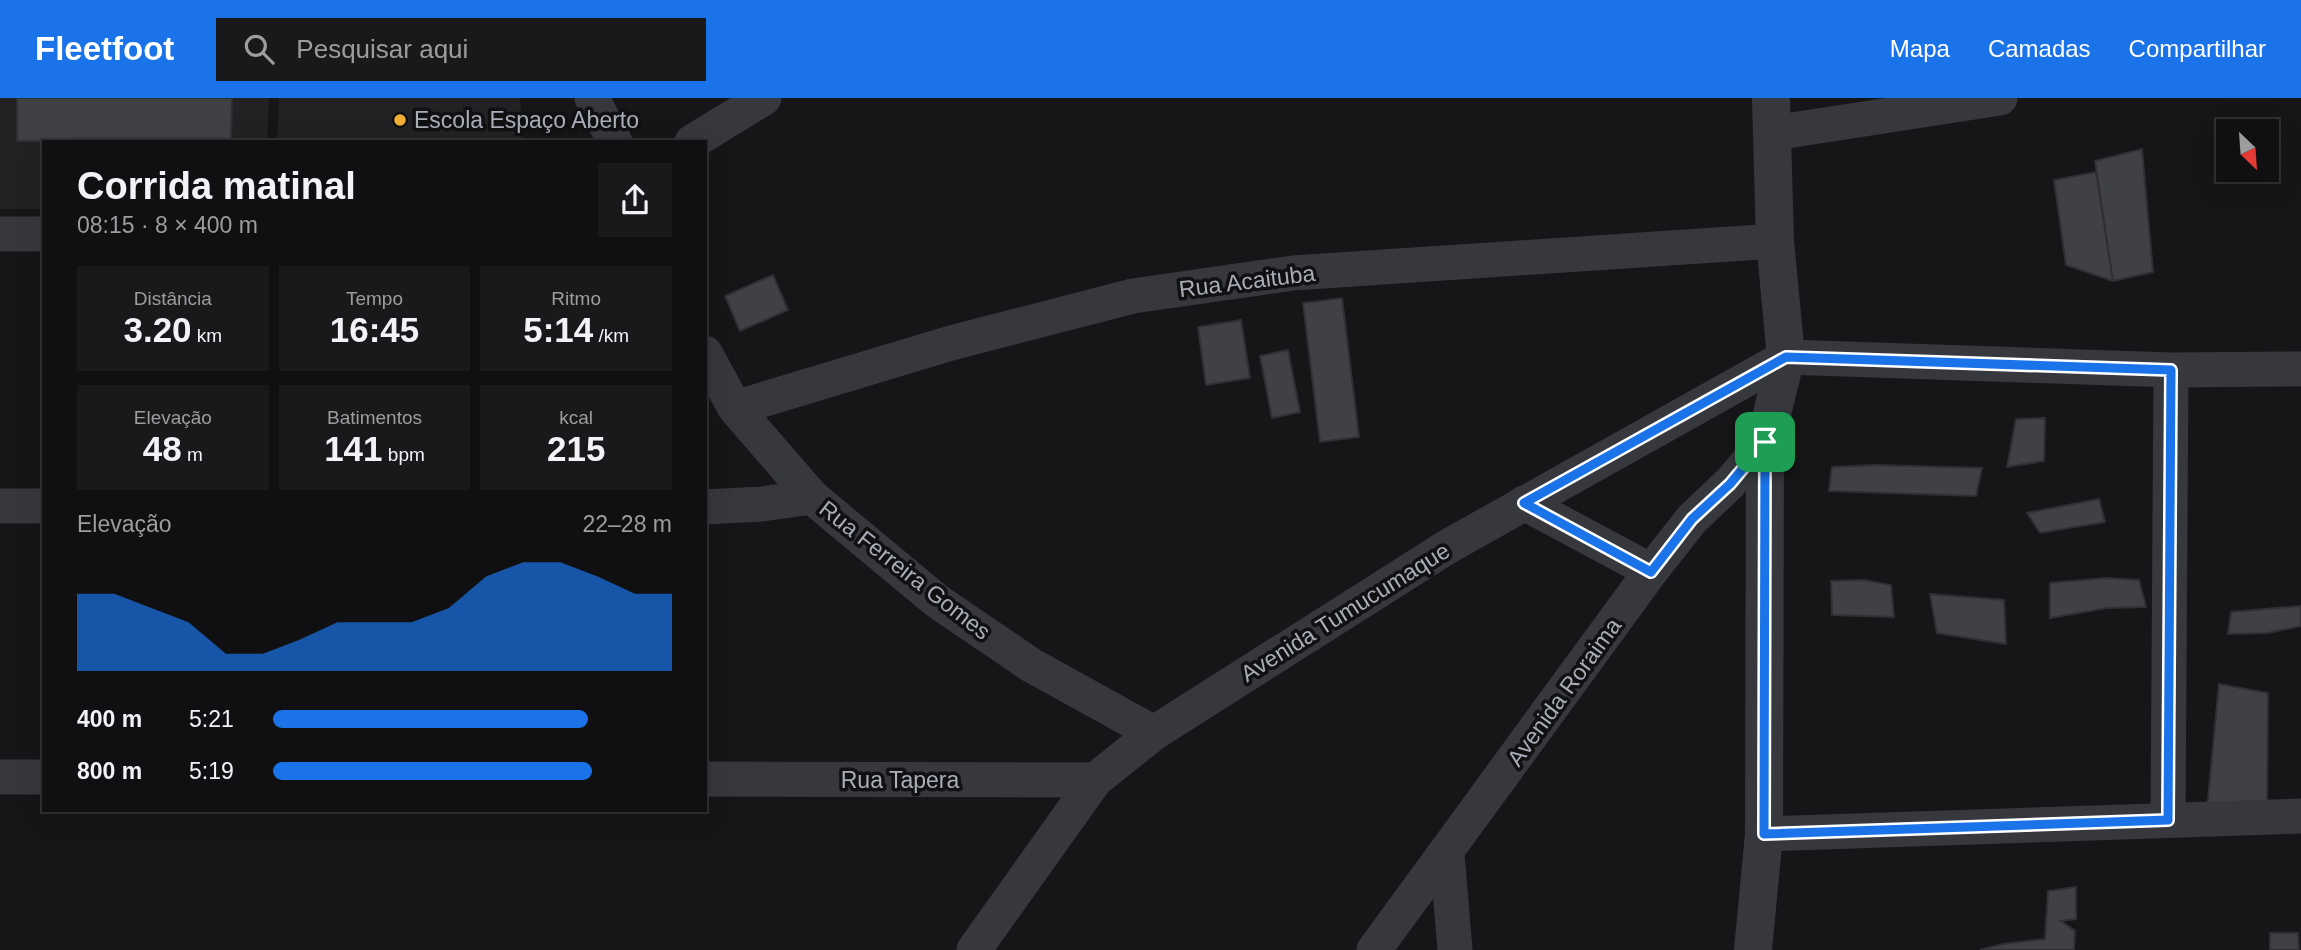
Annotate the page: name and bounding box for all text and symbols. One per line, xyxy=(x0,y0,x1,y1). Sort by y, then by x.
search box xyxy=(216,18,706,81)
text: Fleetfoot xyxy=(35,30,174,67)
icon: search xyxy=(240,30,278,68)
text: Pesquisar aqui xyxy=(296,34,468,64)
text: Mapa xyxy=(1890,35,1950,62)
text: Camadas xyxy=(1988,35,2091,62)
text: Compartilhar xyxy=(2129,35,2266,62)
place label: Escola Espaço Aberto xyxy=(414,107,639,133)
marker: Escola Espaço Aberto xyxy=(392,112,408,128)
north arrow xyxy=(2216,119,2278,182)
map controls xyxy=(2216,119,2279,182)
button: share xyxy=(598,163,672,237)
text: Corrida matinal xyxy=(77,165,356,207)
text: 08:15 · 8 × 400 m xyxy=(77,212,258,238)
street label: Rua Acaituba xyxy=(1178,260,1317,302)
text: Distância xyxy=(134,288,212,309)
text: Tempo xyxy=(346,288,403,309)
text: Ritmo xyxy=(551,288,601,309)
text: 3.20 xyxy=(123,310,192,349)
text: 16:45 xyxy=(330,310,419,349)
text: 5:14 xyxy=(523,310,593,349)
text: km xyxy=(192,325,222,346)
text: /km xyxy=(593,325,629,346)
text: Elevação xyxy=(134,407,212,428)
text: Batimentos xyxy=(327,407,422,428)
text: kcal xyxy=(559,407,593,428)
pin xyxy=(1735,412,1795,472)
icon: arrive xyxy=(1746,423,1784,461)
text: 48 xyxy=(143,429,182,468)
text: 141 xyxy=(324,429,383,468)
text: 215 xyxy=(547,429,605,468)
text: m xyxy=(182,444,203,465)
text: bpm xyxy=(383,444,425,465)
street label: Rua Ferreira Gomes xyxy=(814,495,996,645)
text: Elevação xyxy=(77,511,172,537)
text: 22–28 m xyxy=(582,511,672,537)
street label: Avenida Tumucumaque xyxy=(1236,537,1454,687)
street label: Avenida Roraima xyxy=(1502,613,1626,771)
text: 400 m xyxy=(77,706,142,732)
text: 5:21 xyxy=(189,706,234,732)
text: 800 m xyxy=(77,758,142,784)
text: 5:19 xyxy=(189,758,234,784)
street label: Rua Tapera xyxy=(841,767,959,793)

